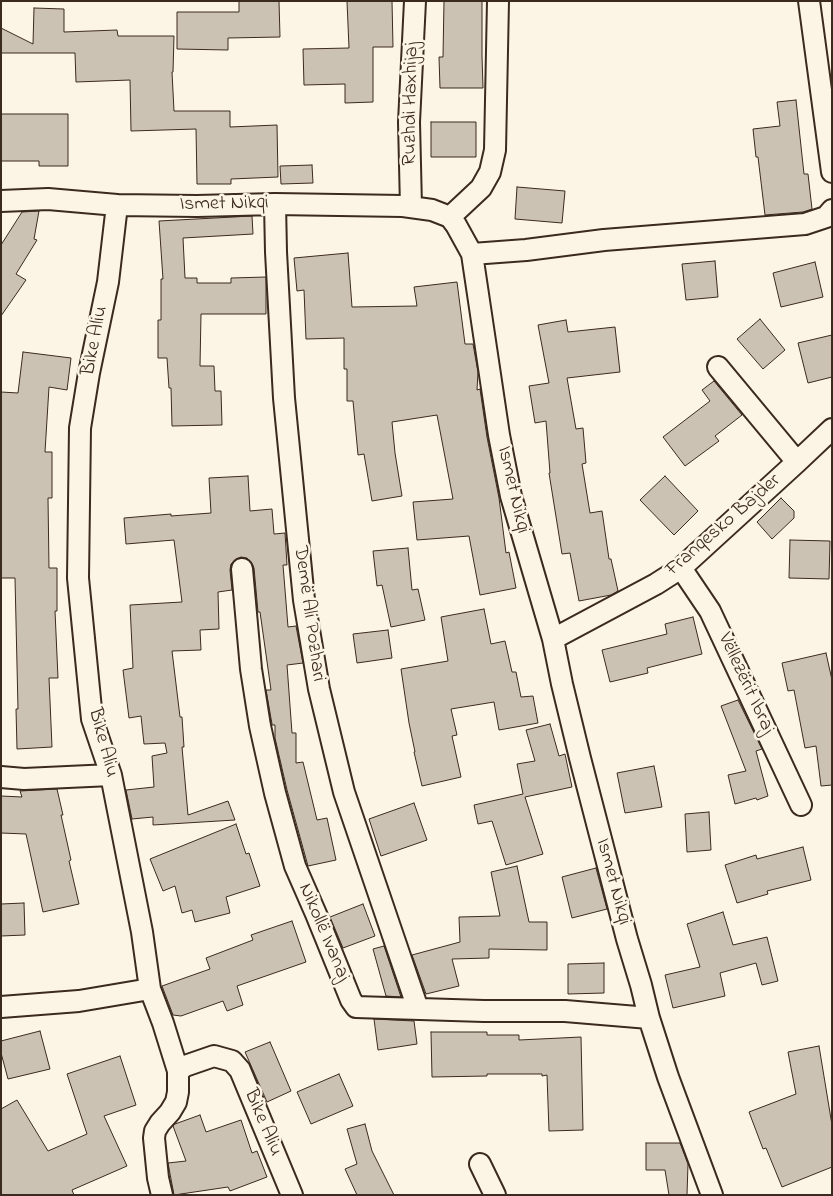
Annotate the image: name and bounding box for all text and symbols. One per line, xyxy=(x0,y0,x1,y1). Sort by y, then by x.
street label: Ruzhdi Haxhijaj xyxy=(399,42,425,166)
street label: Ismet Nikqi xyxy=(179,192,269,218)
street label: Bike Aliu xyxy=(78,304,114,378)
street label: Ismet Nikqi xyxy=(490,444,534,536)
street label: Franqesko Bajder xyxy=(662,470,786,582)
street label: Demë Ali Pozhari xyxy=(287,545,329,683)
street label: Vëllezërit Ibraj xyxy=(711,629,779,739)
street label: Bike Aliu xyxy=(81,706,123,780)
street label: Ismet Nikqi xyxy=(589,836,635,928)
street label: Nikollë Ivanaj xyxy=(292,880,354,986)
street label: Bike Aliu xyxy=(237,1086,287,1160)

